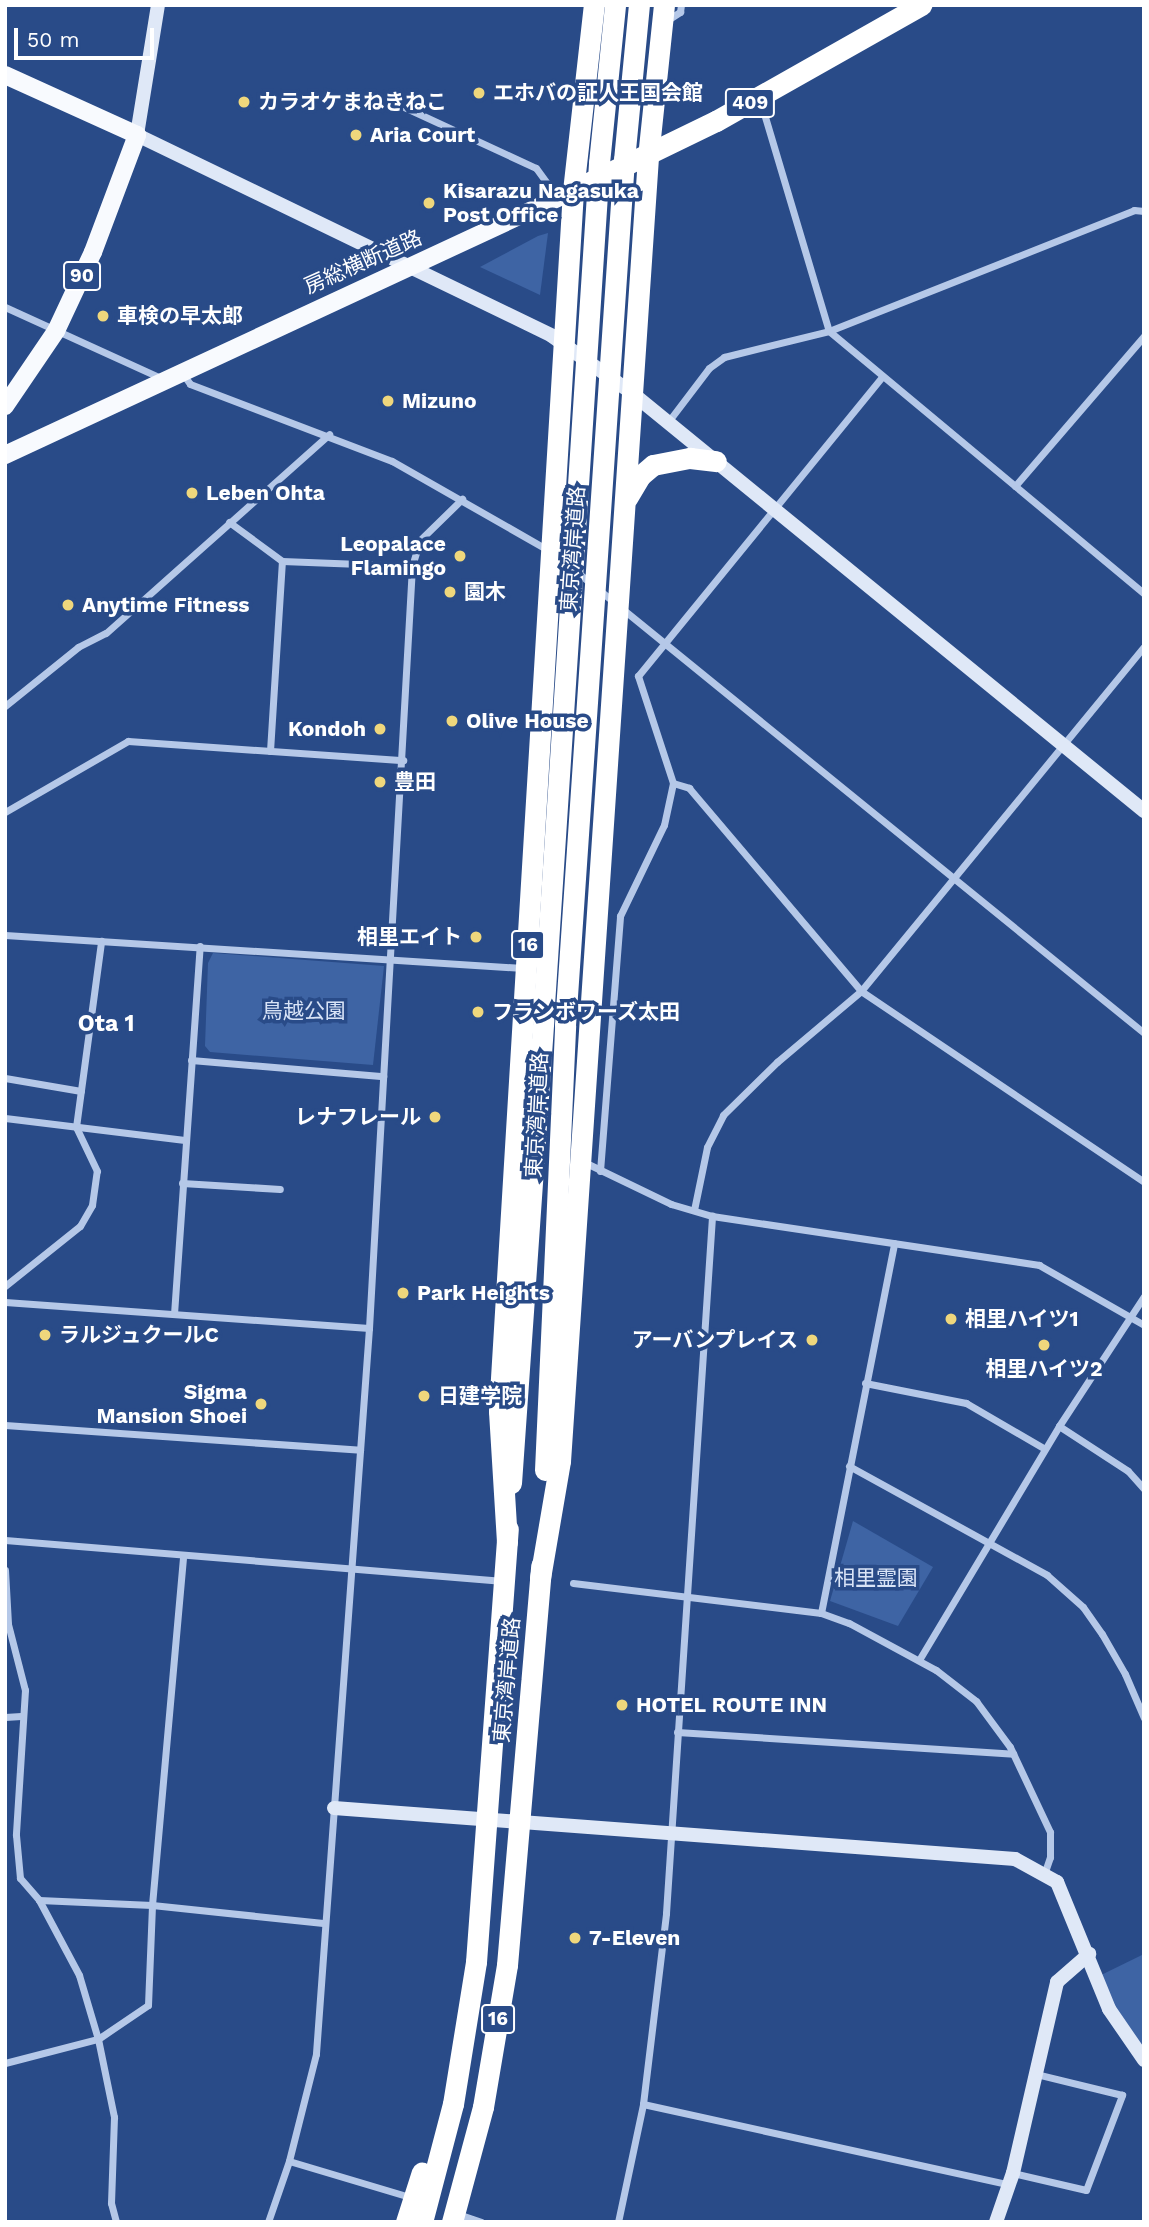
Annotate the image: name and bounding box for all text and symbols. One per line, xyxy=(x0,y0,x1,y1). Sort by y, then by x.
scale bar xyxy=(18,14,158,58)
text: 50 m xyxy=(27,27,79,52)
place label: エホバの証人王国会館 xyxy=(493,80,703,106)
marker: エホバの証人王国会館 xyxy=(471,85,487,101)
road number: 409 xyxy=(724,88,776,118)
place label: カラオケまねきねこ xyxy=(258,89,447,115)
marker: カラオケまねきねこ xyxy=(236,94,252,110)
place label: Aria Court xyxy=(370,122,475,148)
marker: Aria Court xyxy=(348,127,364,143)
place label: Kisarazu Nagasuka Post Office xyxy=(443,178,639,228)
marker: Kisarazu Nagasuka Post Office xyxy=(421,195,437,211)
street label: 房総横断道路 xyxy=(300,225,426,299)
road number: 90 xyxy=(63,260,101,292)
place label: 車検の早太郎 xyxy=(117,303,243,329)
marker: 車検の早太郎 xyxy=(95,308,111,324)
place label: Mizuno xyxy=(402,388,477,414)
marker: Mizuno xyxy=(380,393,396,409)
place label: Leben Ohta xyxy=(206,480,325,506)
marker: Leben Ohta xyxy=(184,485,200,501)
street label: 東京湾岸道路 xyxy=(556,485,590,613)
place label: Leopalace Flamingo xyxy=(340,531,446,581)
marker: Leopalace Flamingo xyxy=(452,548,468,564)
place label: 園木 xyxy=(464,579,506,605)
marker: 園木 xyxy=(442,584,458,600)
place label: Anytime Fitness xyxy=(82,592,250,618)
marker: Anytime Fitness xyxy=(60,597,76,613)
place label: Olive House xyxy=(466,708,589,734)
marker: Olive House xyxy=(444,713,460,729)
place label: Kondoh xyxy=(288,716,366,742)
marker: Kondoh xyxy=(372,721,388,737)
place label: 豊田 xyxy=(394,769,436,795)
marker: 豊田 xyxy=(372,774,388,790)
place label: 相里エイト xyxy=(357,924,462,950)
marker: 相里エイト xyxy=(468,929,484,945)
road number: 16 xyxy=(510,930,546,960)
park label: 鳥越公園 xyxy=(262,998,346,1024)
place label: フランボワーズ太田 xyxy=(492,999,681,1025)
marker: フランボワーズ太田 xyxy=(470,1004,486,1020)
district label: Ota 1 xyxy=(77,1010,135,1038)
street label: 東京湾岸道路 xyxy=(521,1051,553,1179)
place label: レナフレール xyxy=(295,1104,421,1130)
marker: レナフレール xyxy=(427,1109,443,1125)
place label: Park Heights xyxy=(417,1280,550,1306)
marker: Park Heights xyxy=(395,1285,411,1301)
place label: 相里ハイツ1 xyxy=(965,1306,1079,1332)
marker: 相里ハイツ1 xyxy=(943,1311,959,1327)
place label: ラルジュクールC xyxy=(59,1322,220,1348)
marker: ラルジュクールC xyxy=(37,1327,53,1343)
place label: アーバンプレイス xyxy=(631,1327,798,1353)
marker: アーバンプレイス xyxy=(804,1332,820,1348)
marker: 相里ハイツ2 xyxy=(1036,1337,1052,1353)
place label: 相里ハイツ2 xyxy=(985,1356,1103,1382)
place label: Sigma Mansion Shoei xyxy=(96,1379,247,1429)
place label: 日建学院 xyxy=(438,1383,522,1409)
marker: 日建学院 xyxy=(416,1388,432,1404)
marker: Sigma Mansion Shoei xyxy=(253,1396,269,1412)
park label: 相里霊園 xyxy=(834,1565,918,1591)
street label: 東京湾岸道路 xyxy=(489,1616,525,1744)
place label: HOTEL ROUTE INN xyxy=(636,1692,828,1718)
marker: HOTEL ROUTE INN xyxy=(614,1697,630,1713)
place label: 7-Eleven xyxy=(589,1925,680,1951)
marker: 7-Eleven xyxy=(567,1930,583,1946)
road number: 16 xyxy=(480,2004,516,2035)

